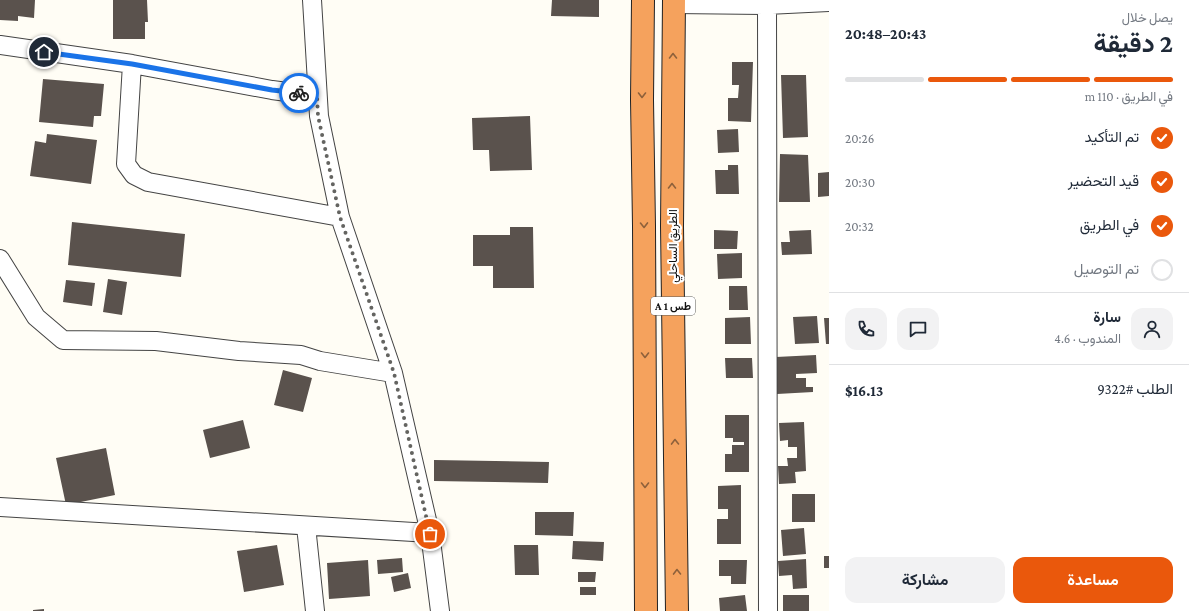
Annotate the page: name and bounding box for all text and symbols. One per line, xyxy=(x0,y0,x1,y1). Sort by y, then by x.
text: يصل خلال xyxy=(1122,10,1173,25)
text: 20:43–20:48 xyxy=(845,26,926,42)
text: 2 دقيقة xyxy=(1093,29,1173,58)
pin xyxy=(27,35,61,69)
icon: home xyxy=(33,41,55,63)
one-way arrow xyxy=(669,53,677,59)
courier xyxy=(279,73,319,113)
icon: bike xyxy=(288,82,310,104)
text: في الطريق · 110 m xyxy=(1085,89,1173,104)
one-way arrow xyxy=(638,92,646,98)
icon: check xyxy=(1151,127,1173,149)
text: تم التأكيد xyxy=(1085,129,1139,145)
text: 20:26 xyxy=(845,131,874,146)
icon: check xyxy=(1151,171,1173,193)
text: قيد التحضير xyxy=(1068,173,1139,189)
text: 20:30 xyxy=(845,175,875,190)
one-way arrow xyxy=(668,183,676,189)
street label: الطريق الساحلي xyxy=(666,209,683,283)
icon: check xyxy=(1151,215,1173,237)
text: في الطريق xyxy=(1080,217,1139,233)
text: 20:32 xyxy=(845,219,874,234)
one-way arrow xyxy=(640,222,648,228)
text: تم التوصيل xyxy=(1074,261,1139,277)
road number: A 1 طس xyxy=(651,297,695,315)
button: phone xyxy=(845,308,887,350)
button: chat xyxy=(897,308,939,350)
button: person xyxy=(1131,308,1173,350)
text: سارة xyxy=(1093,309,1121,325)
text: المندوب · 4.6 xyxy=(1054,331,1121,346)
one-way arrow xyxy=(641,352,649,358)
text: الطلب #9322 xyxy=(1097,381,1173,397)
text: $16.13 xyxy=(845,383,883,399)
one-way arrow xyxy=(671,439,679,445)
one-way arrow xyxy=(641,482,649,488)
pin xyxy=(413,517,447,551)
icon: bag xyxy=(419,523,441,545)
button: مشاركة xyxy=(845,557,1005,603)
button: مساعدة xyxy=(1013,557,1173,603)
one-way arrow xyxy=(673,569,681,575)

